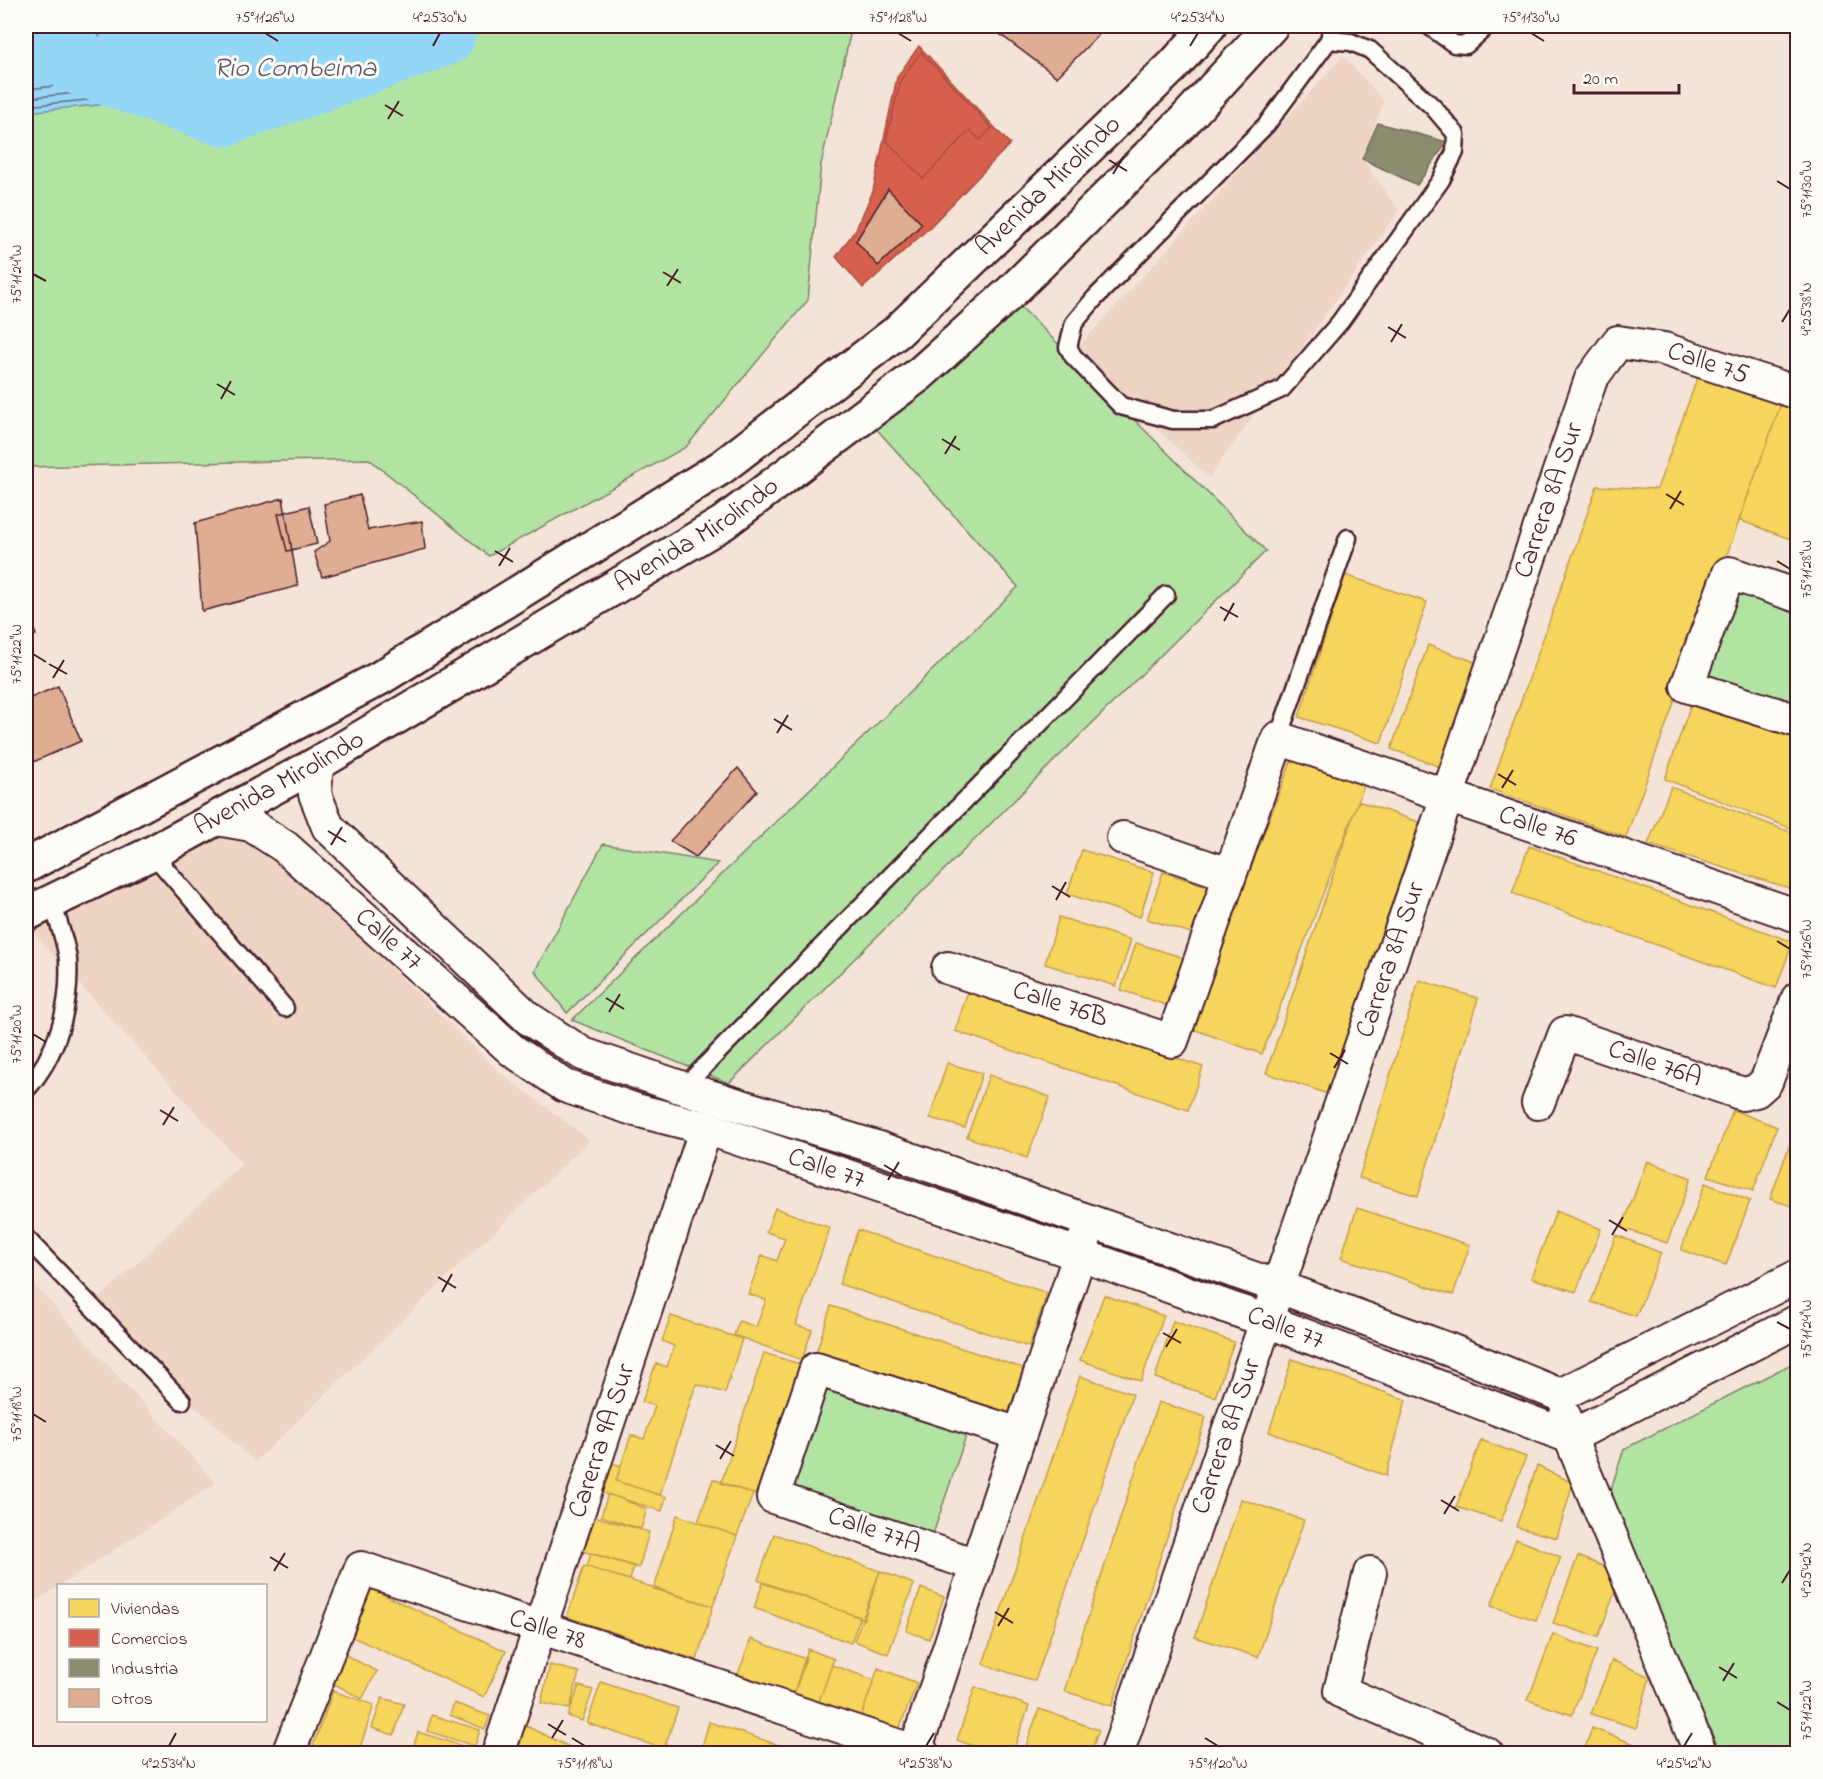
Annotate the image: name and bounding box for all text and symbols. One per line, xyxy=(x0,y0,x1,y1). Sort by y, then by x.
text: 75°11'26"W xyxy=(235,7,295,29)
text: 4°25'30"N xyxy=(413,7,467,29)
text: 75°11'28"W xyxy=(869,7,927,29)
text: 4°25'34"N xyxy=(1171,7,1225,29)
text: 75°11'30"W xyxy=(1502,7,1560,29)
water label: Rio Combeima xyxy=(214,49,377,90)
scale bar xyxy=(1574,57,1679,95)
text: 20 m xyxy=(1583,67,1618,93)
street label: Avenida Mirolindo xyxy=(967,106,1130,266)
text: 75°11'30"W xyxy=(1796,160,1818,218)
text: 75°11'24"W xyxy=(6,245,28,303)
text: 4°25'38"N xyxy=(1796,282,1818,336)
street label: Calle 75 xyxy=(1662,332,1754,395)
street label: Carrera 8A Sur xyxy=(1504,417,1594,584)
street label: Avenida Mirolindo xyxy=(607,467,788,603)
text: 75°11'28"W xyxy=(1796,540,1818,598)
text: 75°11'22"W xyxy=(6,624,28,684)
street label: Avenida Mirolindo xyxy=(187,721,372,846)
street label: Calle 76 xyxy=(1493,795,1582,858)
street label: Carrera 8A Sur xyxy=(1346,876,1436,1043)
street label: Calle 77 xyxy=(346,899,431,981)
text: 75°11'26"W xyxy=(1796,919,1818,979)
street label: Calle 76B xyxy=(1007,971,1113,1038)
text: 75°11'20"W xyxy=(6,1005,28,1063)
street label: Calle 76A xyxy=(1603,1030,1707,1098)
street label: Calle 77 xyxy=(782,1138,870,1200)
street label: Calle 77 xyxy=(1242,1296,1330,1361)
text: 75°11'24"W xyxy=(1796,1300,1818,1358)
street label: Carrera 8A Sur xyxy=(1182,1353,1272,1520)
street label: Carerra 9A Sur xyxy=(558,1358,646,1523)
text: 75°11'18"W xyxy=(6,1386,28,1442)
street label: Calle 77A xyxy=(822,1497,926,1565)
text: 4°25'42"N xyxy=(1796,1542,1818,1598)
legend xyxy=(57,1584,267,1722)
text: Viviendas xyxy=(110,1597,180,1623)
street label: Calle 78 xyxy=(504,1599,591,1661)
text: Comercios xyxy=(111,1627,188,1653)
text: Industria xyxy=(111,1657,178,1683)
text: 75°11'22"W xyxy=(1796,1680,1818,1740)
text: Otros xyxy=(111,1687,153,1713)
text: 4°25'34"N xyxy=(142,1753,196,1775)
text: 75°11'18"W xyxy=(557,1753,613,1775)
text: 4°25'38"N xyxy=(899,1753,953,1775)
text: 75°11'20"W xyxy=(1189,1753,1247,1775)
text: 4°25'42"N xyxy=(1656,1753,1712,1775)

